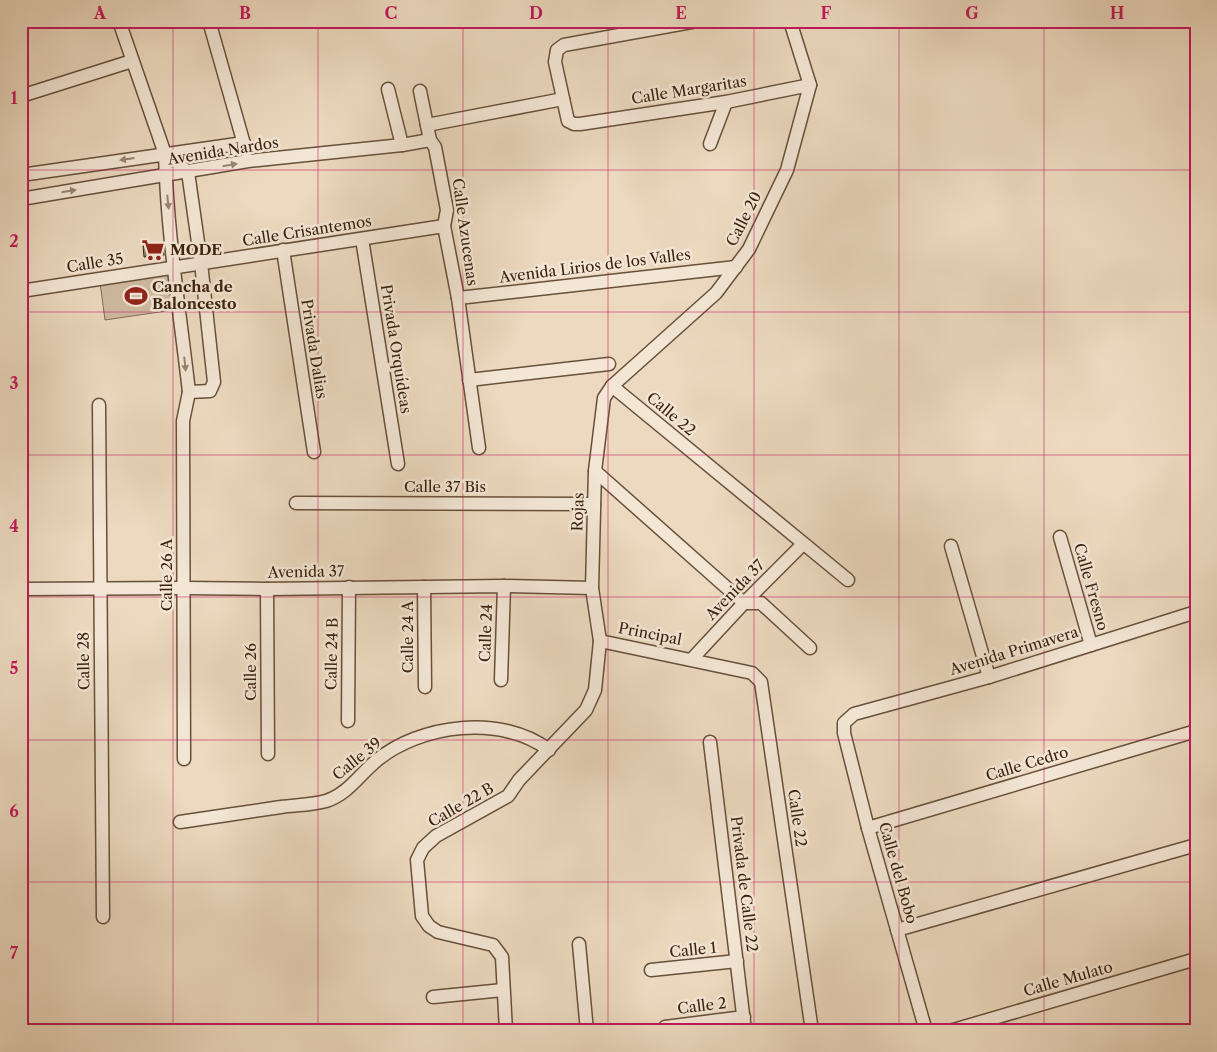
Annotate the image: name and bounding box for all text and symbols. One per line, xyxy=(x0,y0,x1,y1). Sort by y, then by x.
text: A xyxy=(93,3,107,23)
text: B xyxy=(239,3,251,23)
text: C xyxy=(385,3,397,23)
text: D xyxy=(529,3,543,23)
text: E xyxy=(675,3,687,23)
text: F xyxy=(821,3,832,23)
text: G xyxy=(965,3,979,23)
text: H xyxy=(1110,3,1124,23)
street label: Calle Margaritas xyxy=(630,71,748,108)
text: 1 xyxy=(10,88,18,108)
street label: Avenida Nardos xyxy=(165,132,280,169)
one-way arrow xyxy=(118,156,134,164)
one-way arrow xyxy=(222,160,238,168)
street label: Calle Azucenas xyxy=(449,177,482,287)
one-way arrow xyxy=(62,187,78,195)
street label: Calle 20 xyxy=(722,188,765,249)
one-way arrow xyxy=(164,195,172,211)
street label: Calle Crisantemos xyxy=(241,211,373,250)
text: 2 xyxy=(9,231,19,251)
supermarket icon: MODE xyxy=(140,237,166,263)
place label: MODE xyxy=(170,240,222,259)
street label: Avenida Lirios de los Valles xyxy=(497,244,692,287)
street label: Calle 35 xyxy=(65,249,125,276)
place label: Cancha de Baloncesto xyxy=(152,277,237,313)
sports icon: Cancha de Baloncesto xyxy=(123,283,149,309)
street label: Privada Orquídeas xyxy=(377,283,416,415)
street label: Privada Dalias xyxy=(297,298,332,400)
one-way arrow xyxy=(181,356,189,372)
text: 3 xyxy=(9,373,19,393)
street label: Calle 22 xyxy=(643,388,700,440)
street label: Calle 37 Bis xyxy=(404,477,486,496)
street label: Rojas xyxy=(567,492,588,532)
text: 4 xyxy=(9,516,19,536)
street label: Calle 26 A xyxy=(157,538,176,611)
street label: Calle Fresno xyxy=(1070,541,1113,633)
street label: Avenida 37 xyxy=(700,555,769,625)
street label: Avenida 37 xyxy=(266,561,345,582)
street label: Calle 24 A xyxy=(398,600,417,673)
street label: Calle 24 xyxy=(475,604,496,662)
street label: Calle 24 B xyxy=(321,618,342,690)
street label: Principal xyxy=(617,618,684,649)
street label: Avenida Primavera xyxy=(946,622,1081,679)
street label: Calle 28 xyxy=(73,632,94,690)
street label: Calle 26 xyxy=(241,643,260,701)
text: 5 xyxy=(10,658,19,678)
street label: Calle 39 xyxy=(328,733,385,784)
street label: Calle Cedro xyxy=(983,742,1070,785)
street label: Calle 22 B xyxy=(425,778,497,831)
street label: Calle 22 xyxy=(784,788,811,848)
text: 6 xyxy=(9,801,19,821)
street label: Privada de Calle 22 xyxy=(727,815,762,953)
street label: Calle del Bobo xyxy=(875,820,922,926)
street label: Calle 1 xyxy=(669,938,718,961)
text: 7 xyxy=(10,943,19,963)
street label: Calle Mulato xyxy=(1021,957,1115,1000)
street label: Calle 2 xyxy=(676,993,728,1018)

